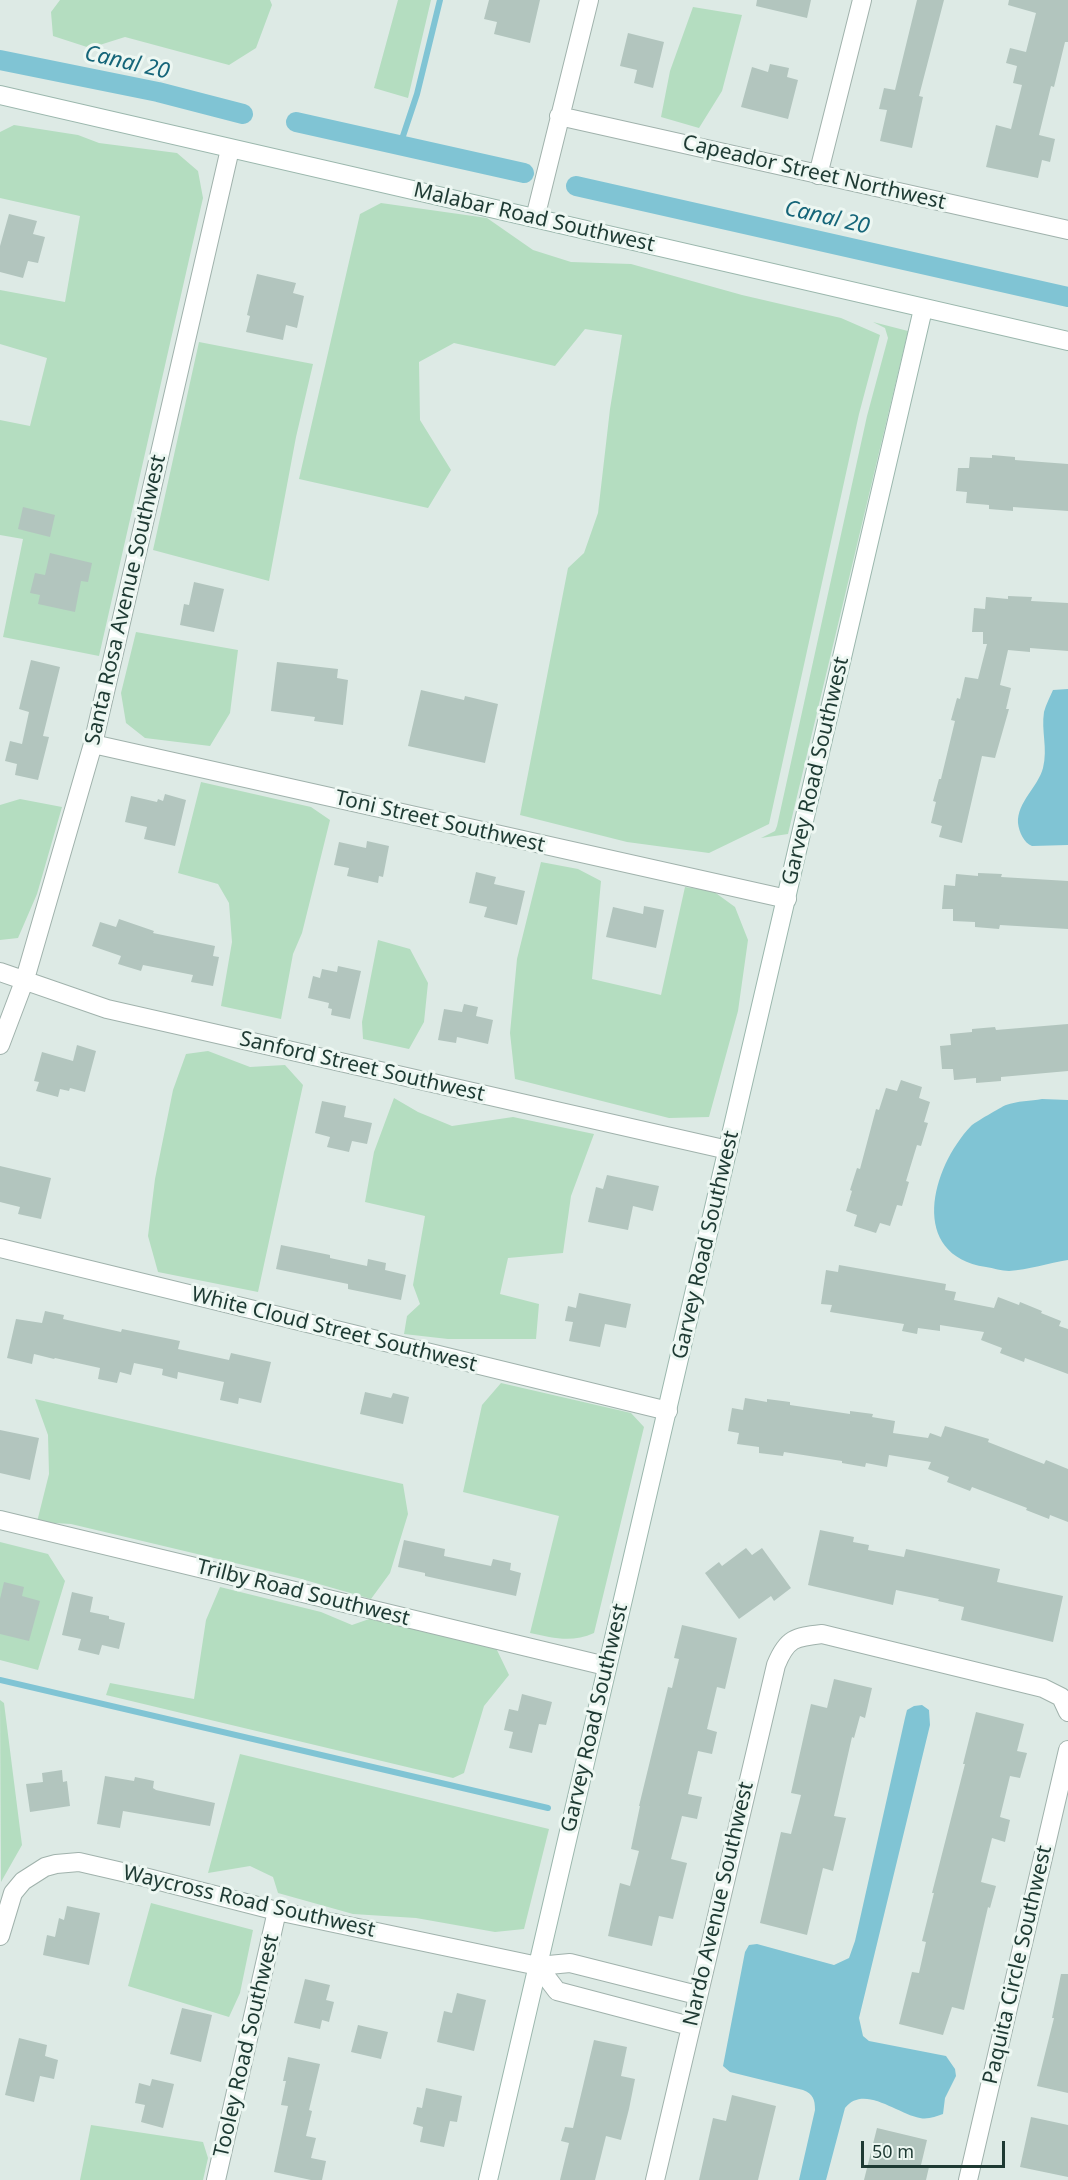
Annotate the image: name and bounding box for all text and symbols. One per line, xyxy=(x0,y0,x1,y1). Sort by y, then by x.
water label: Canal 20 xyxy=(82,40,172,86)
street label: Capeador Street Northwest xyxy=(680,130,948,216)
street label: Malabar Road Southwest xyxy=(411,178,657,258)
water label: Canal 20 xyxy=(782,195,872,241)
street label: Santa Rosa Avenue Southwest xyxy=(80,452,172,748)
street label: Garvey Road Southwest xyxy=(777,654,855,888)
street label: Toni Street Southwest xyxy=(333,786,547,858)
street label: Sanford Street Southwest xyxy=(237,1027,487,1107)
street label: Garvey Road Southwest xyxy=(667,1128,745,1362)
street label: White Cloud Street Southwest xyxy=(189,1282,479,1378)
street label: Trilby Road Southwest xyxy=(194,1554,412,1632)
street label: Garvey Road Southwest xyxy=(556,1601,634,1835)
street label: Nardo Avenue Southwest xyxy=(679,1779,759,2029)
street label: Paquita Circle Southwest xyxy=(978,1843,1058,2087)
street label: Waycross Road Southwest xyxy=(121,1861,377,1943)
street label: Tooley Road Southwest xyxy=(209,1932,285,2160)
scale bar xyxy=(864,2129,1008,2167)
text: 50 m xyxy=(872,2139,914,2163)

